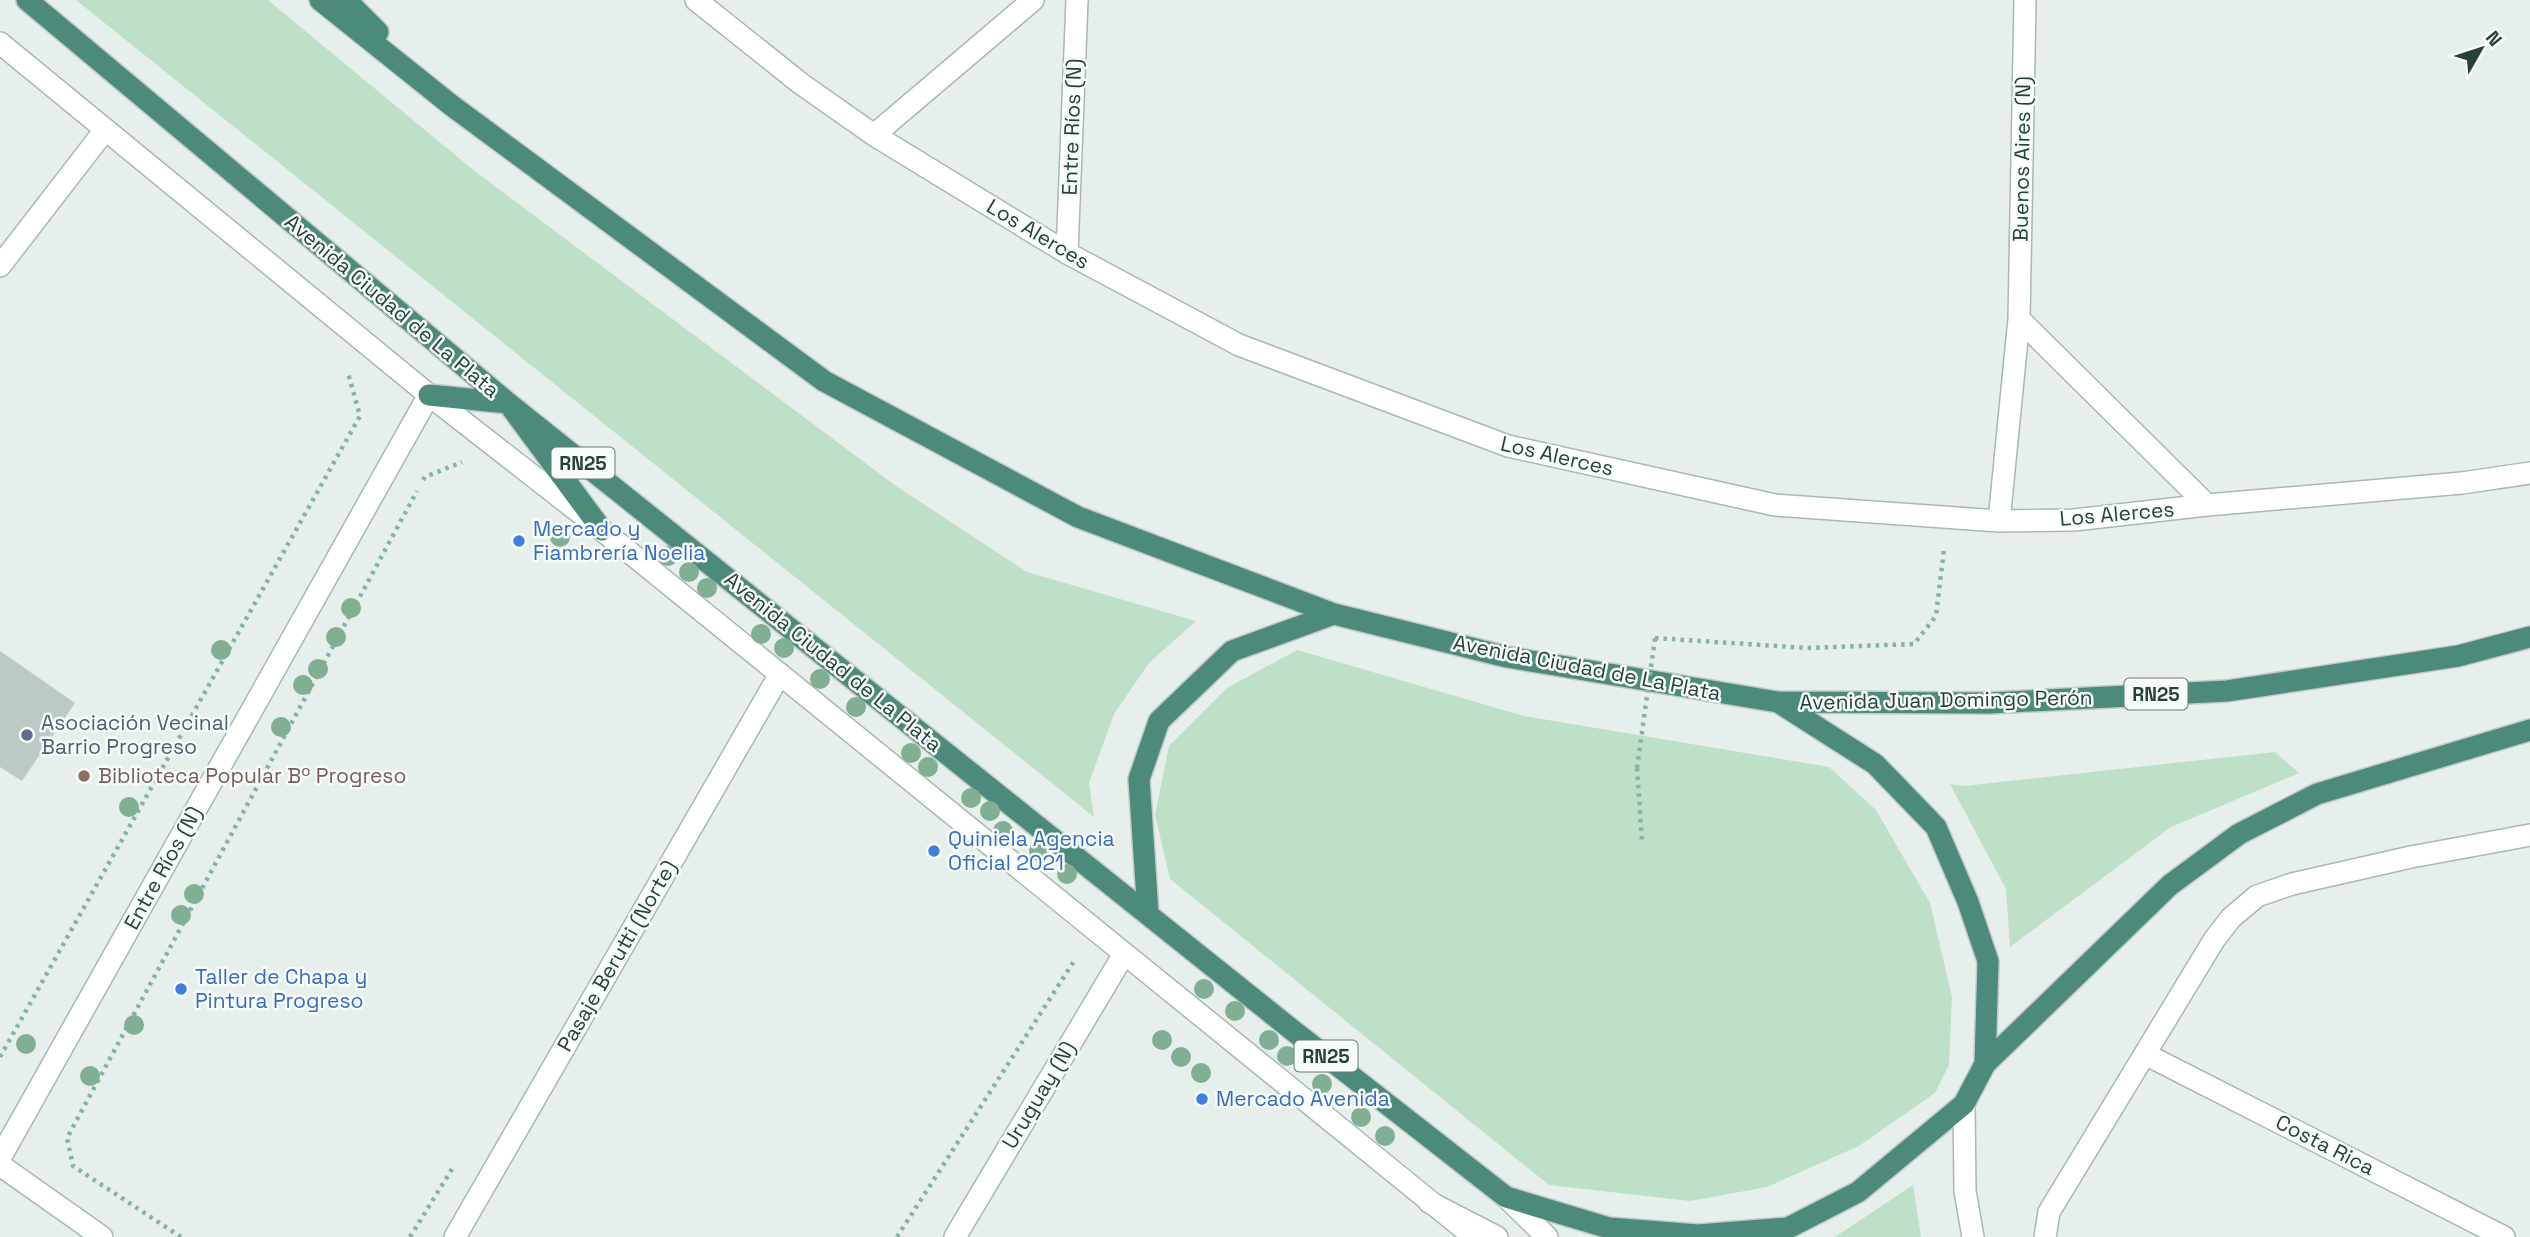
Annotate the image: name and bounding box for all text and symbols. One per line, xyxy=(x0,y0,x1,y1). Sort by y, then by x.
north arrow xyxy=(2446,14,2516,84)
text: N xyxy=(2480,26,2508,51)
street label: Entre Ríos (N) xyxy=(1056,58,1087,196)
street label: Buenos Aires (N) xyxy=(2007,76,2036,242)
street label: Los Alerces xyxy=(982,192,1094,275)
street label: Avenida Ciudad de La Plata xyxy=(279,208,505,403)
street label: Los Alerces xyxy=(1498,429,1616,482)
road number: RN25 xyxy=(552,447,614,478)
street label: Los Alerces xyxy=(2059,495,2175,532)
place label: Mercado y Fiambrería Noelia xyxy=(533,515,705,566)
marker: Mercado y Fiambrería Noelia xyxy=(511,533,527,549)
street label: Avenida Ciudad de La Plata xyxy=(719,566,948,758)
street label: Avenida Ciudad de La Plata xyxy=(1451,628,1723,707)
road number: RN25 xyxy=(2124,678,2188,709)
street label: Avenida Juan Domingo Perón xyxy=(1799,683,2093,716)
place label: Asociación Vecinal Barrio Progreso xyxy=(41,709,229,760)
marker: Asociación Vecinal Barrio Progreso xyxy=(19,727,35,743)
place label: Biblioteca Popular Bº Progreso xyxy=(98,762,406,789)
marker: Biblioteca Popular Bº Progreso xyxy=(76,768,92,784)
street label: Entre Ríos (N) xyxy=(118,801,208,934)
place label: Quiniela Agencia Oficial 2021 xyxy=(948,825,1115,876)
marker: Quiniela Agencia Oficial 2021 xyxy=(926,843,942,859)
street label: Pasaje Berutti (Norte) xyxy=(551,855,682,1056)
place label: Taller de Chapa y Pintura Progreso xyxy=(195,963,367,1014)
marker: Taller de Chapa y Pintura Progreso xyxy=(173,981,189,997)
street label: Uruguay (N) xyxy=(996,1036,1081,1154)
road number: RN25 xyxy=(1294,1040,1358,1072)
place label: Mercado Avenida xyxy=(1216,1085,1390,1112)
marker: Mercado Avenida xyxy=(1194,1091,1210,1107)
street label: Costa Rica xyxy=(2271,1108,2379,1181)

